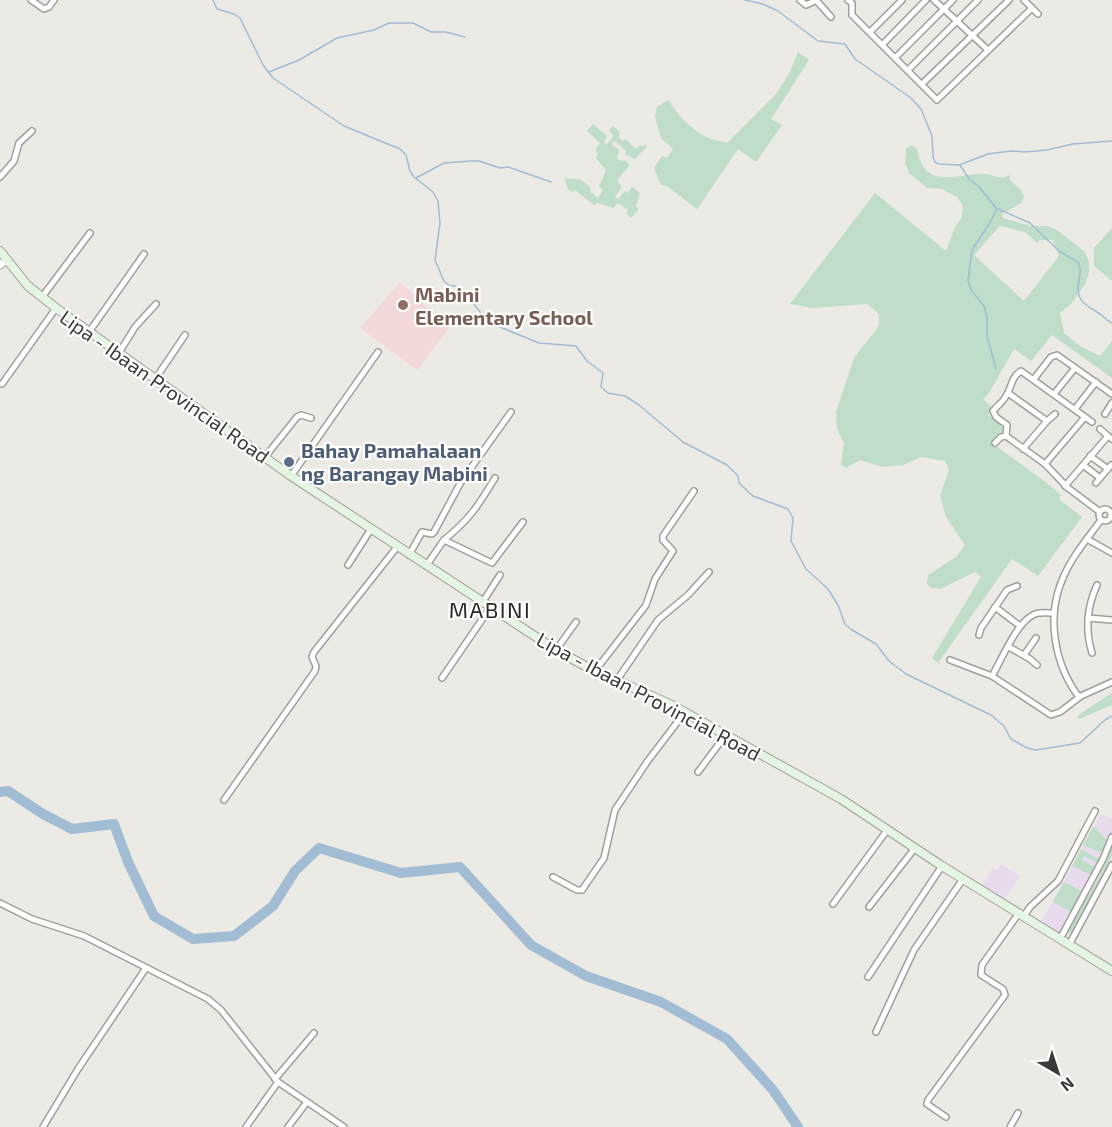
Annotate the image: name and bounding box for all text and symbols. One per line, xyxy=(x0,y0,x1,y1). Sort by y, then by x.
place label: Mabini Elementary School xyxy=(415,282,593,330)
marker: Mabini Elementary School xyxy=(396,298,410,312)
street label: Lipa - Ibaan Provincial Road xyxy=(56,304,274,468)
place label: Bahay Pamahalaan ng Barangay Mabini xyxy=(301,438,488,486)
marker: Bahay Pamahalaan ng Barangay Mabini xyxy=(282,455,296,469)
district label: MABINI xyxy=(449,596,531,622)
street label: Lipa - Ibaan Provincial Road xyxy=(533,627,765,765)
north arrow xyxy=(1028,1043,1088,1103)
text: N xyxy=(1057,1074,1078,1096)

